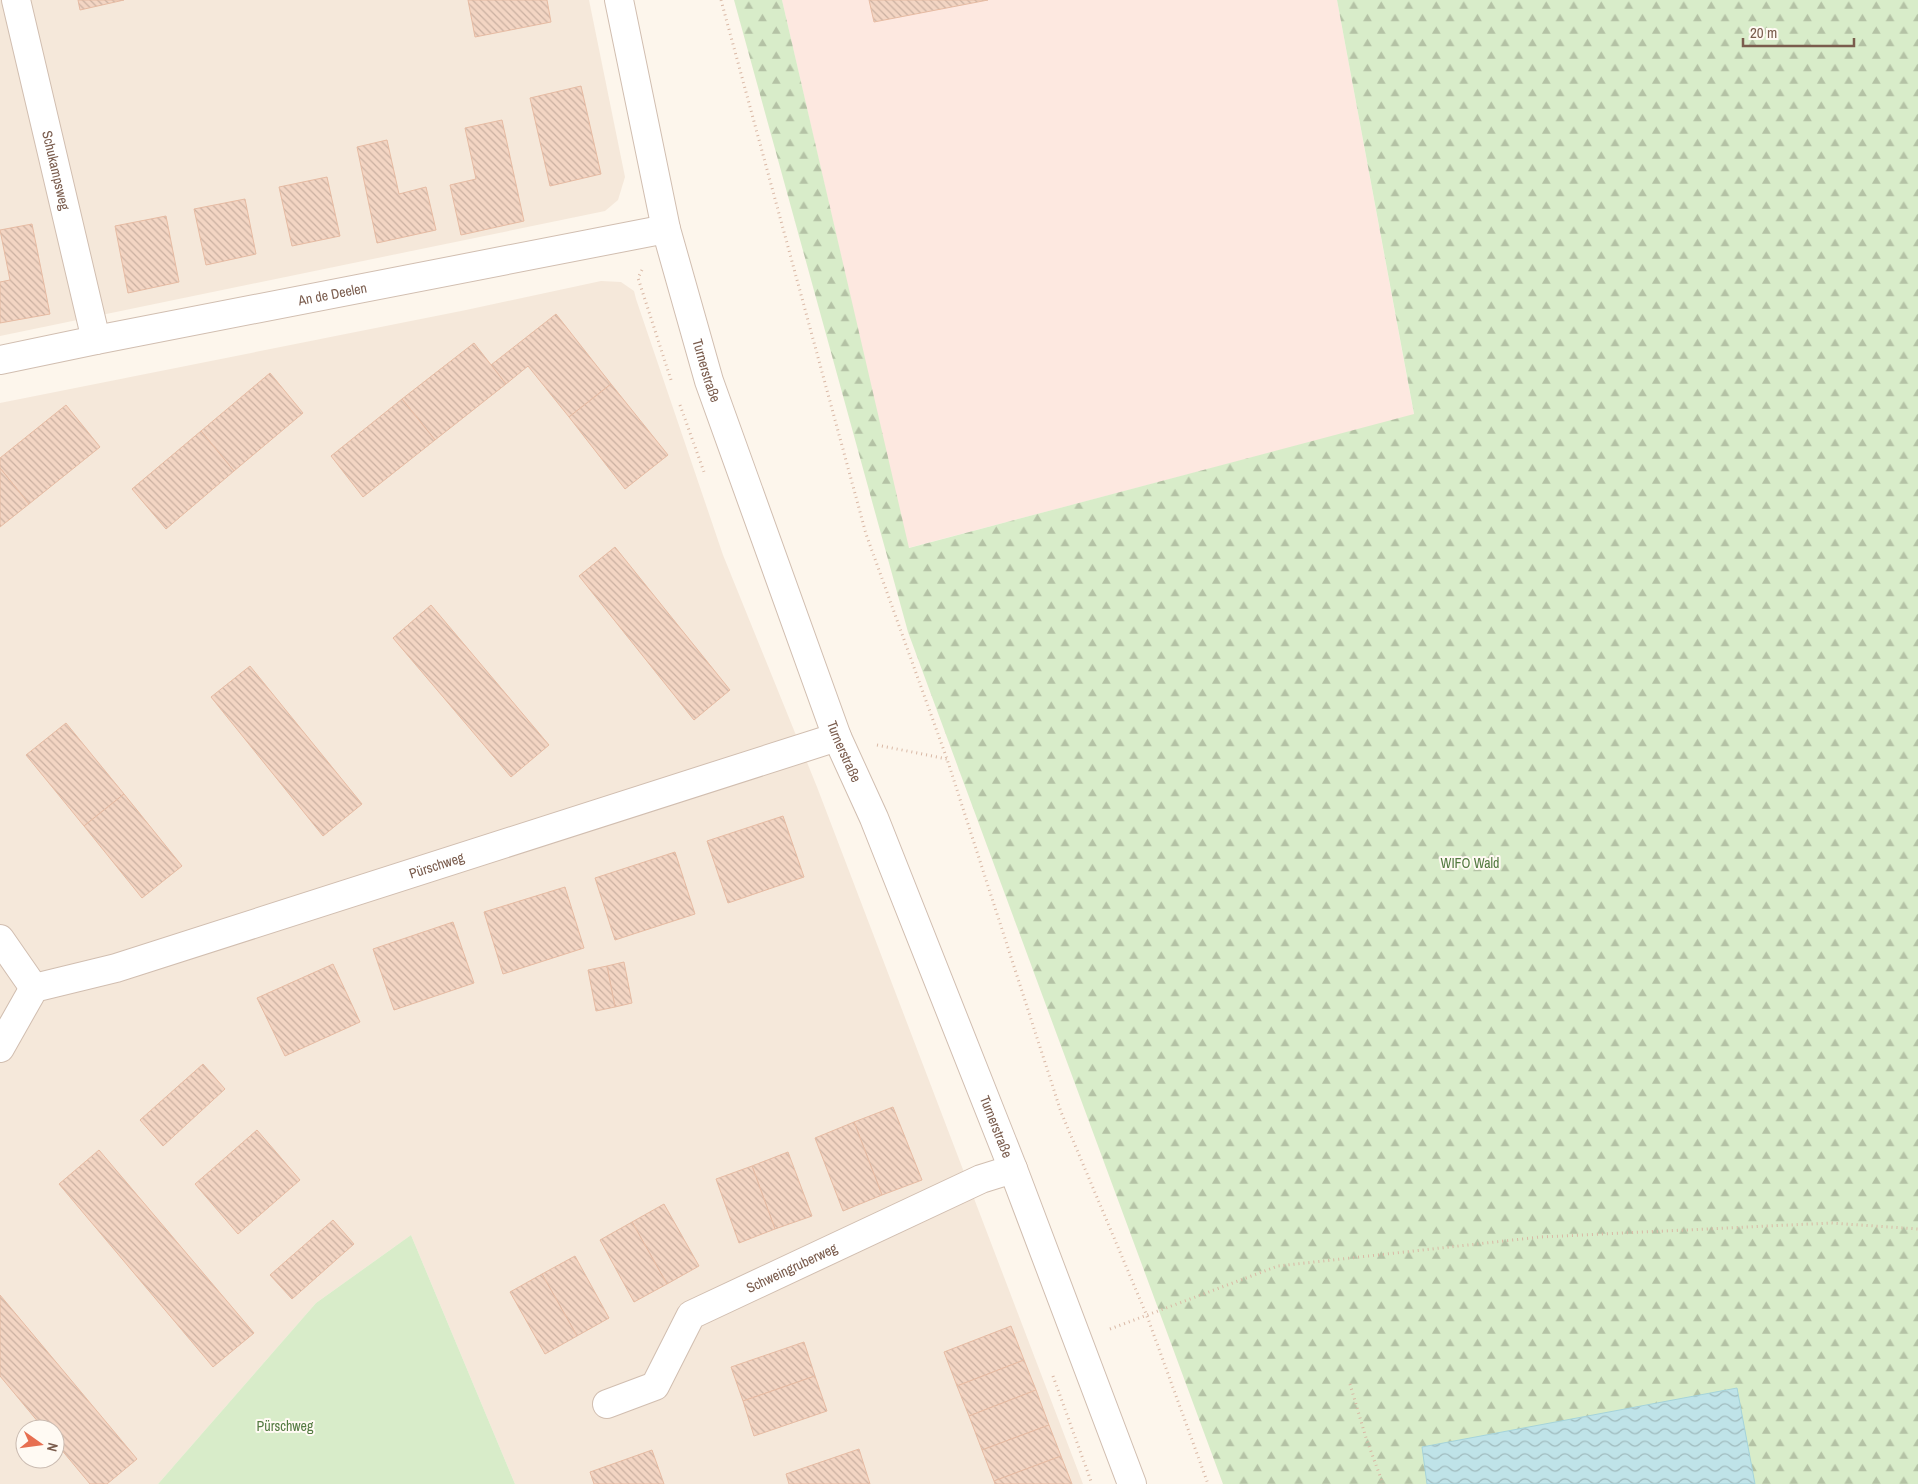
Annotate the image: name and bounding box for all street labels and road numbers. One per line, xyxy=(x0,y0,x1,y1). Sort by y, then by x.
street label: Schukampsweg xyxy=(38,129,74,212)
street label: An de Deelen xyxy=(296,278,368,310)
street label: Turnerstraße xyxy=(689,337,725,405)
street label: Turnerstraße xyxy=(823,718,865,785)
street label: Pürschweg xyxy=(407,848,467,883)
street label: Turnerstraße xyxy=(976,1093,1017,1160)
street label: Schweingruberweg xyxy=(743,1239,841,1297)

